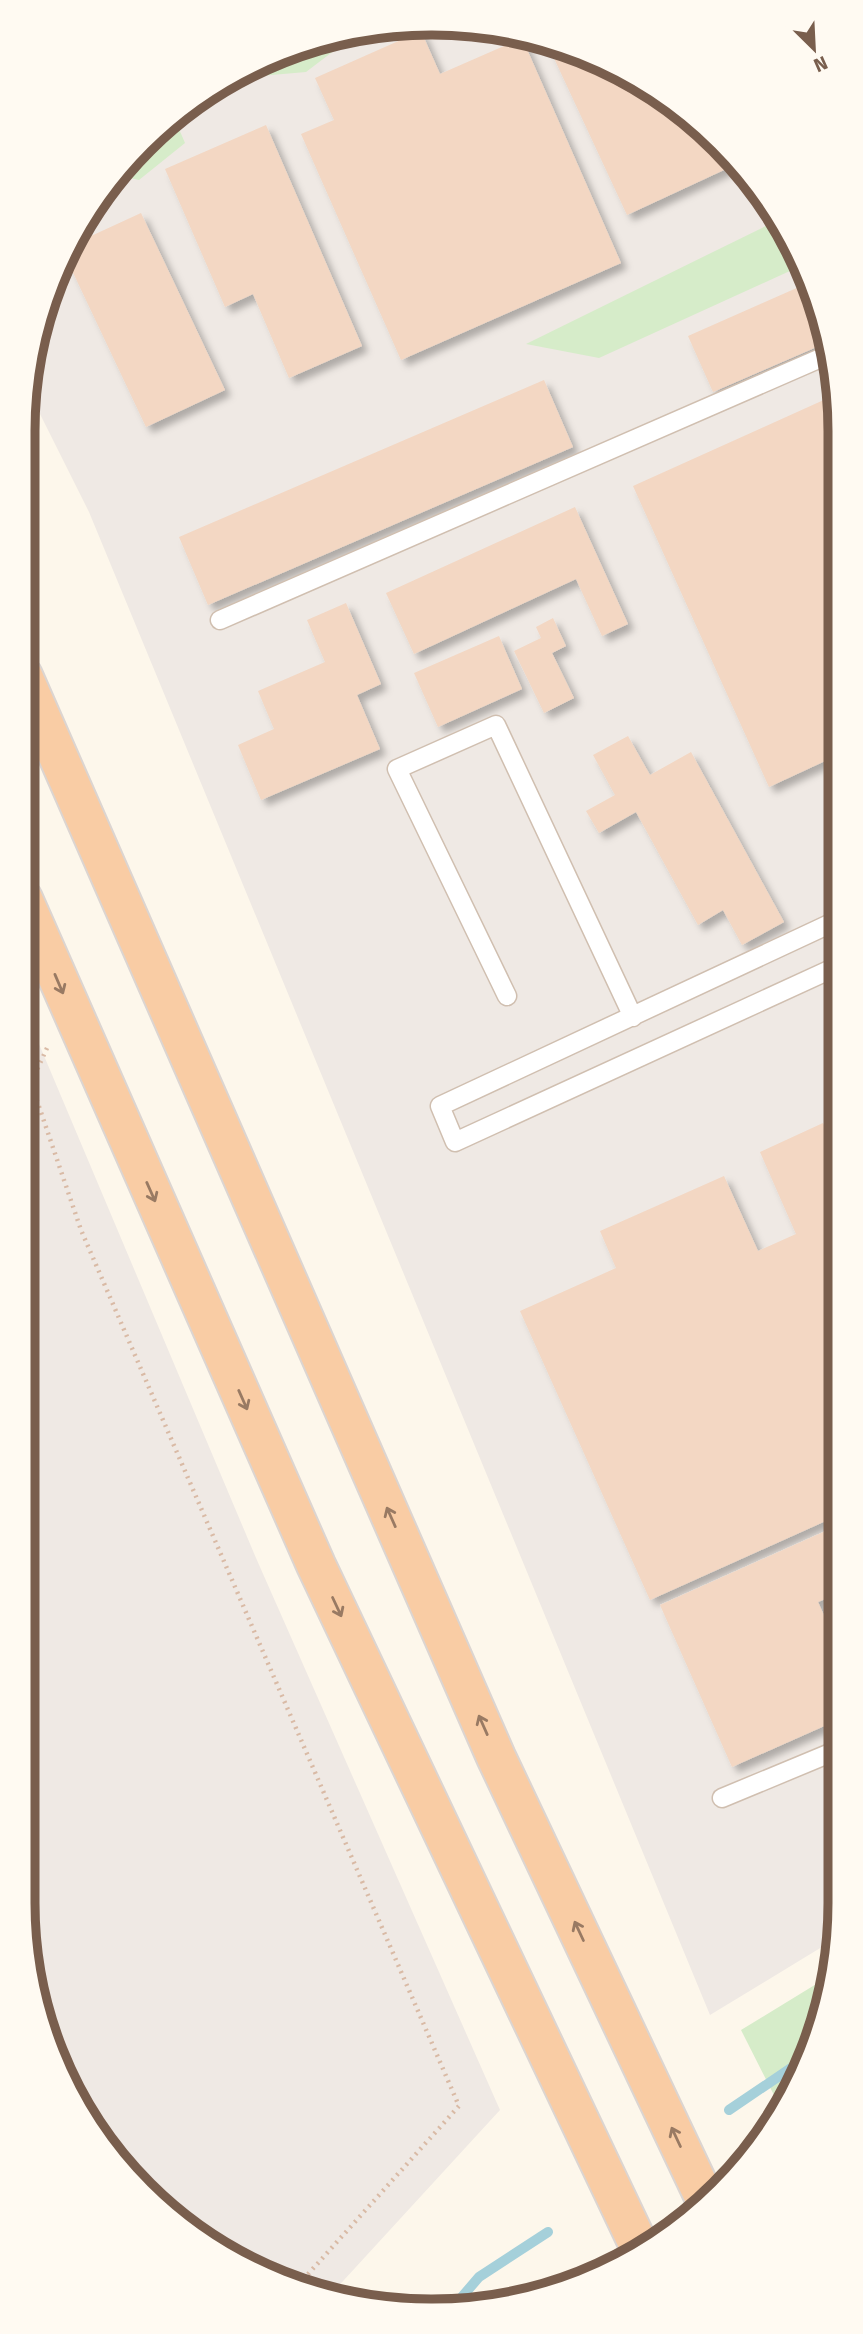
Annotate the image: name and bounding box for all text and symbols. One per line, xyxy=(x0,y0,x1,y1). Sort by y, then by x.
north arrow xyxy=(779,14,849,84)
text: N xyxy=(810,51,831,77)
one-way arrow xyxy=(53,973,66,994)
one-way arrow xyxy=(145,1181,158,1202)
one-way arrow xyxy=(237,1389,250,1410)
one-way arrow xyxy=(384,1507,397,1528)
one-way arrow xyxy=(330,1596,344,1617)
one-way arrow xyxy=(475,1715,488,1737)
one-way arrow xyxy=(571,1921,584,1942)
one-way arrow xyxy=(668,2127,682,2148)

